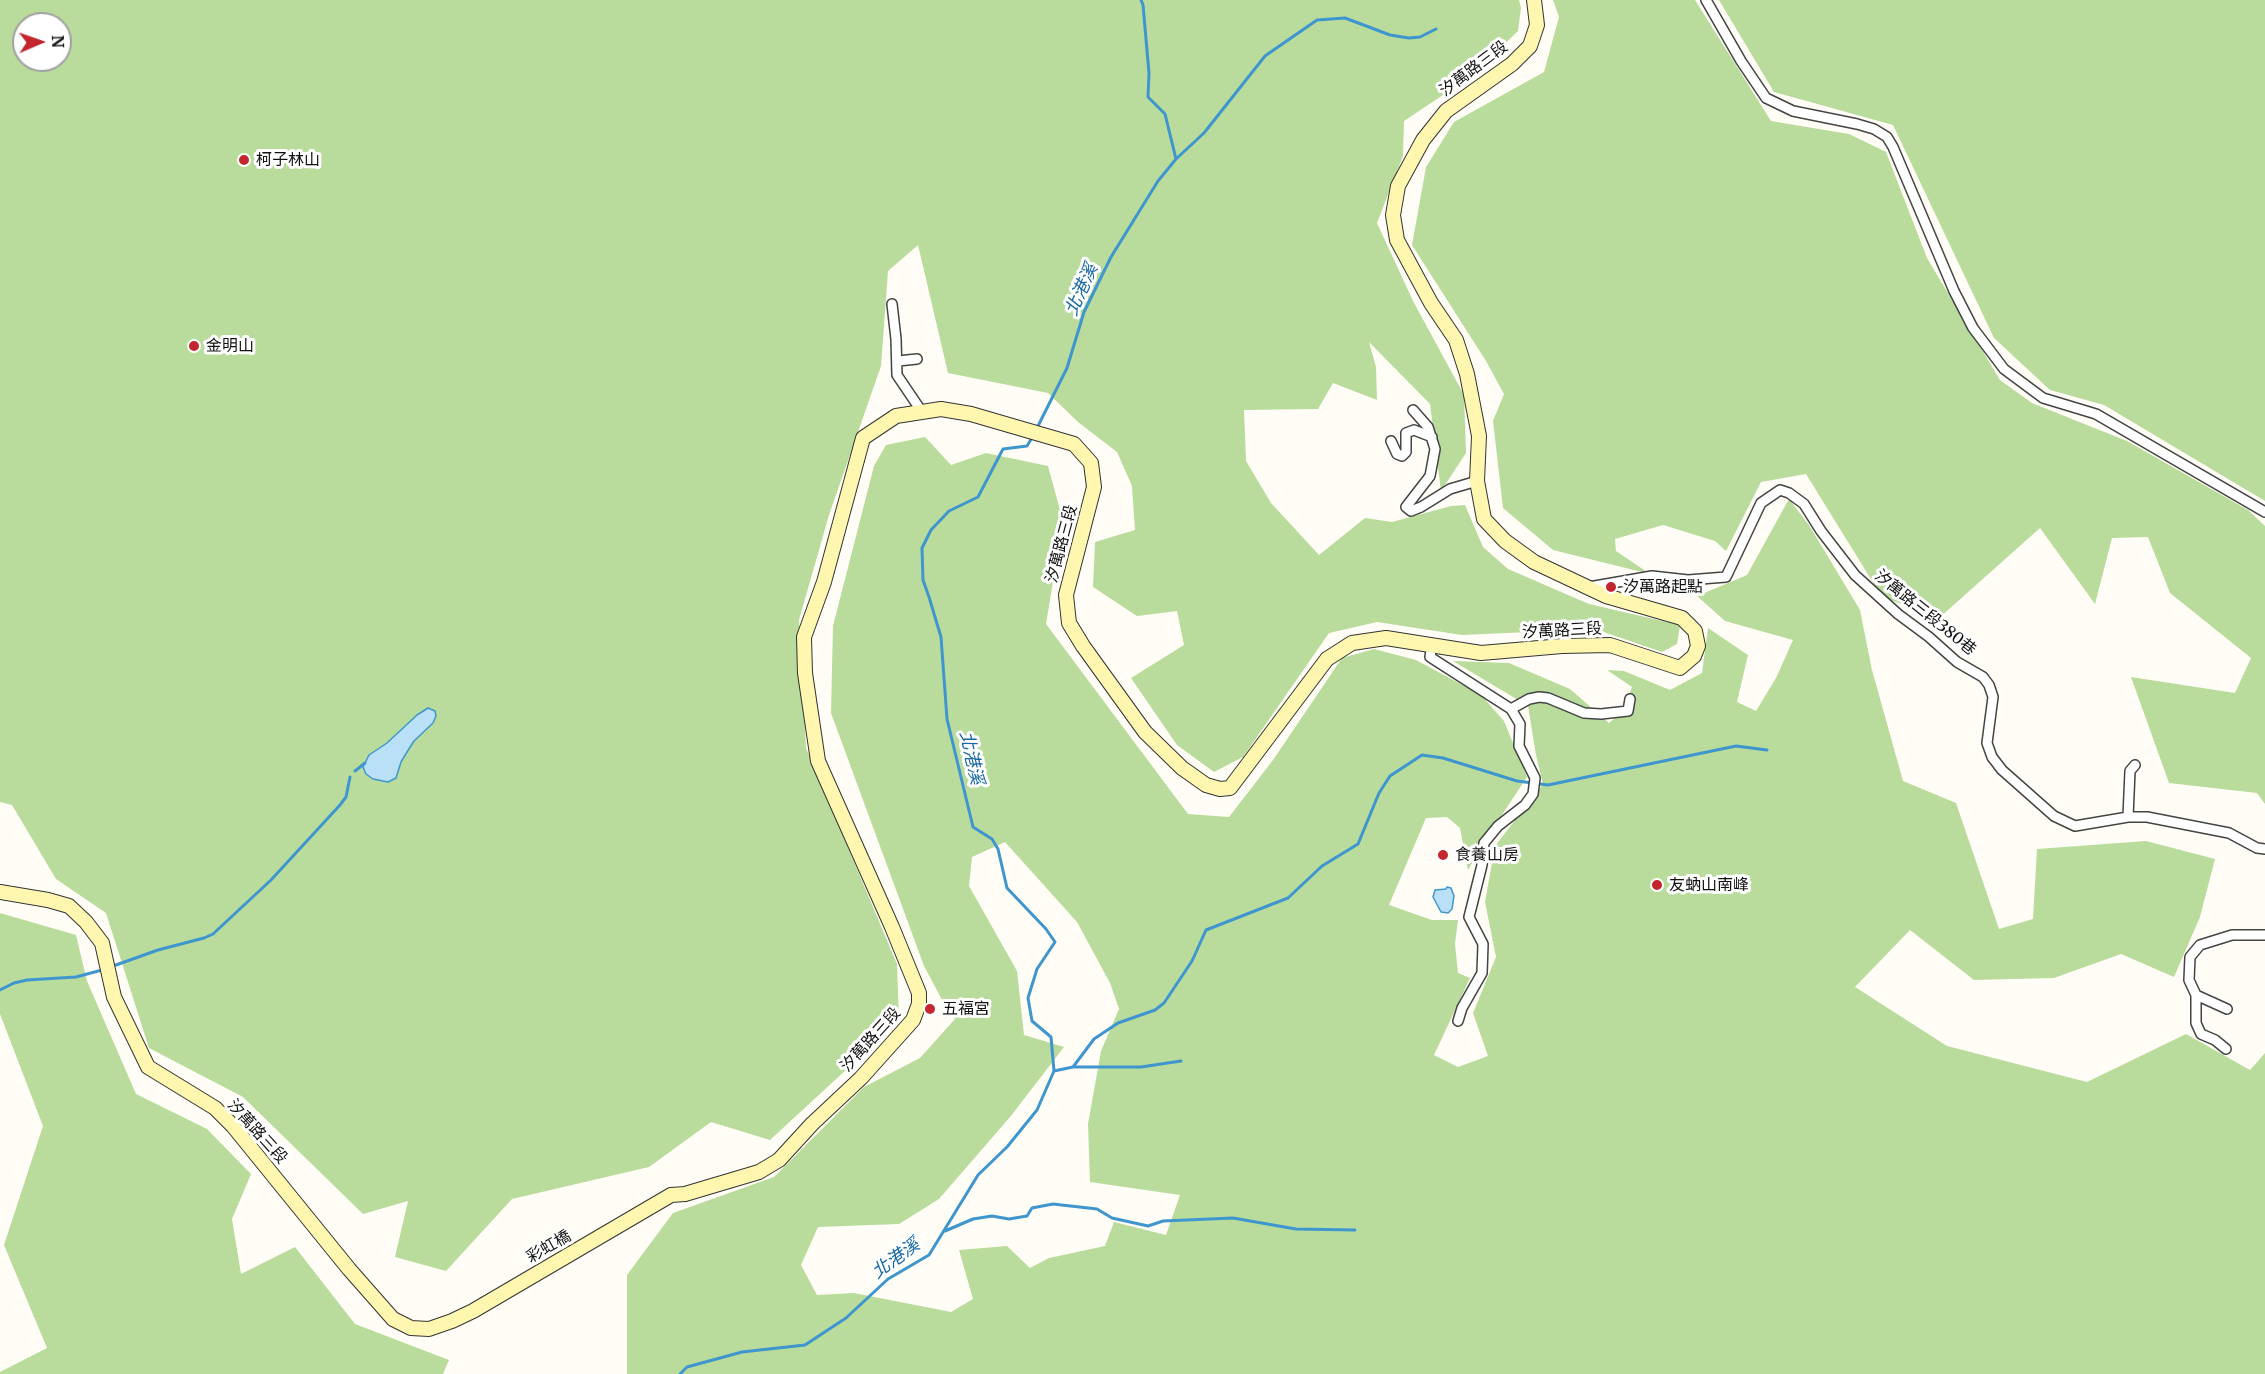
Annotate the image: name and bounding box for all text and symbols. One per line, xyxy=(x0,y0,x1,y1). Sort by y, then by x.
north arrow xyxy=(12,12,72,72)
text: N xyxy=(48,35,68,48)
street label: 汐萬路三段 xyxy=(1436,37,1512,101)
place label: 柯子林山 xyxy=(256,150,320,170)
marker: 柯子林山 xyxy=(237,153,251,167)
water label: 北港溪 xyxy=(1061,261,1103,319)
place label: 金明山 xyxy=(206,336,254,356)
marker: 金明山 xyxy=(187,339,201,353)
street label: 汐萬路三段 xyxy=(1042,503,1082,585)
street label: 汐萬路三段380巷 xyxy=(1870,566,1980,660)
place label: 汐萬路起點 xyxy=(1623,577,1703,597)
marker: 汐萬路起點 xyxy=(1604,580,1618,594)
street label: 汐萬路三段 xyxy=(1522,619,1602,643)
water label: 北港溪 xyxy=(954,729,988,787)
place label: 食養山房 xyxy=(1455,845,1519,865)
marker: 食養山房 xyxy=(1436,848,1450,862)
place label: 友蚋山南峰 xyxy=(1669,875,1749,895)
marker: 友蚋山南峰 xyxy=(1650,878,1664,892)
place label: 五福宮 xyxy=(942,999,990,1019)
marker: 五福宮 xyxy=(923,1002,937,1016)
street label: 汐萬路三段 xyxy=(837,1004,905,1076)
street label: 汐萬路三段 xyxy=(223,1096,291,1168)
street label: 彩虹橋 xyxy=(523,1227,575,1267)
water label: 北港溪 xyxy=(868,1234,924,1284)

